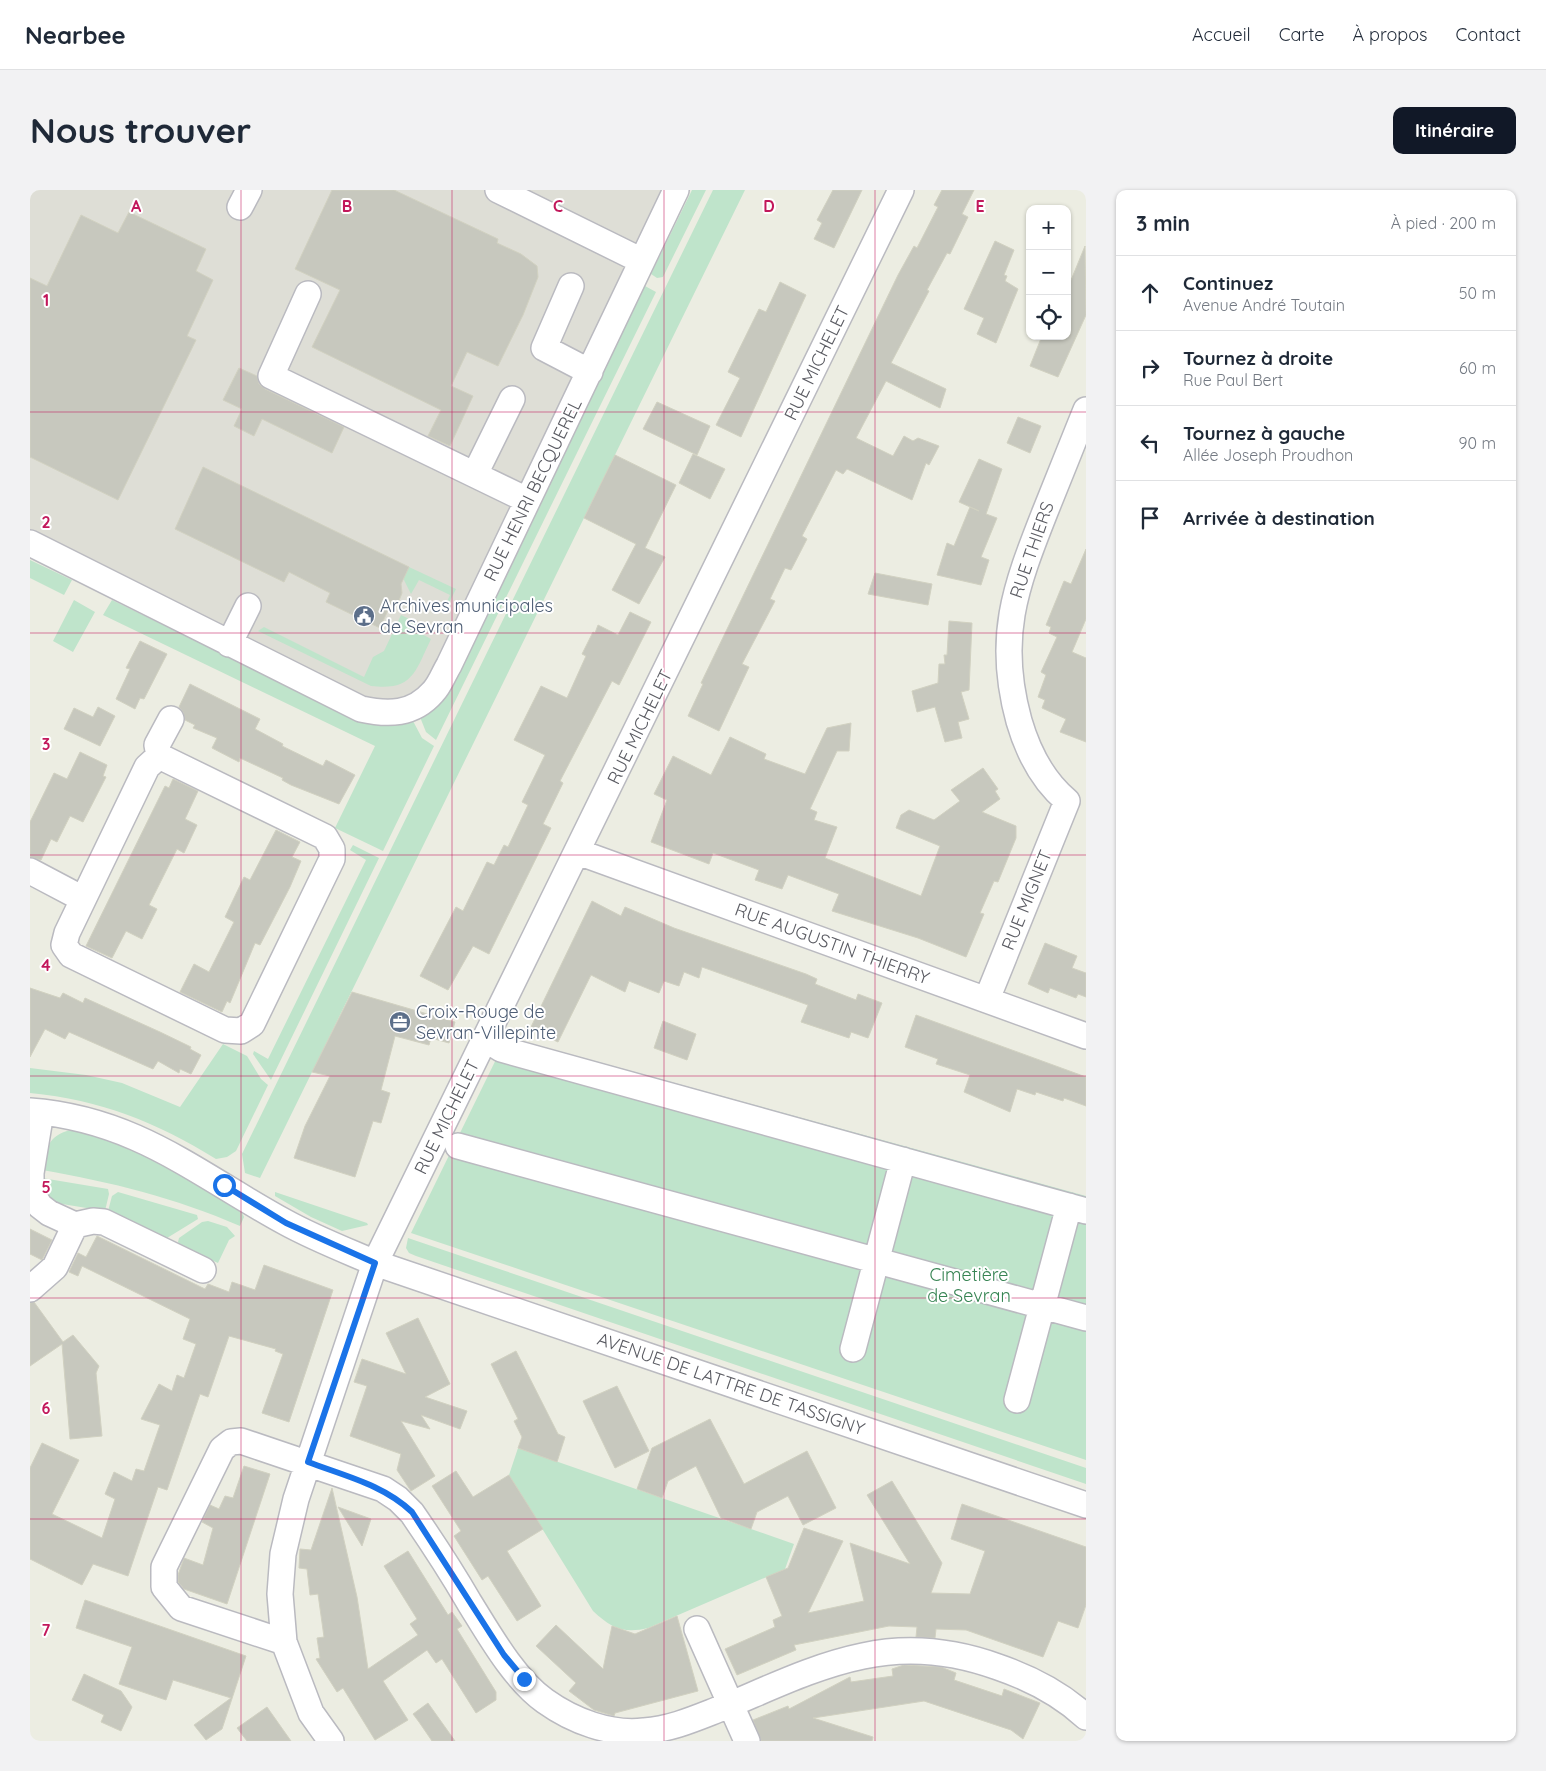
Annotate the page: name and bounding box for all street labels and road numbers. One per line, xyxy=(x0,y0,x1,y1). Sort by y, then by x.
street label: RUE MICHELET xyxy=(779,301,854,424)
street label: RUE HENRI BECQUEREL xyxy=(478,394,587,585)
street label: RUE THIERS xyxy=(1004,498,1059,601)
street label: RUE MICHELET xyxy=(602,665,677,788)
street label: RUE MIGNET xyxy=(996,846,1057,953)
street label: RUE AUGUSTIN THIERRY xyxy=(732,898,933,989)
street label: RUE MICHELET xyxy=(409,1055,484,1178)
street label: AVENUE DE LATTRE DE TASSIGNY xyxy=(594,1327,868,1440)

